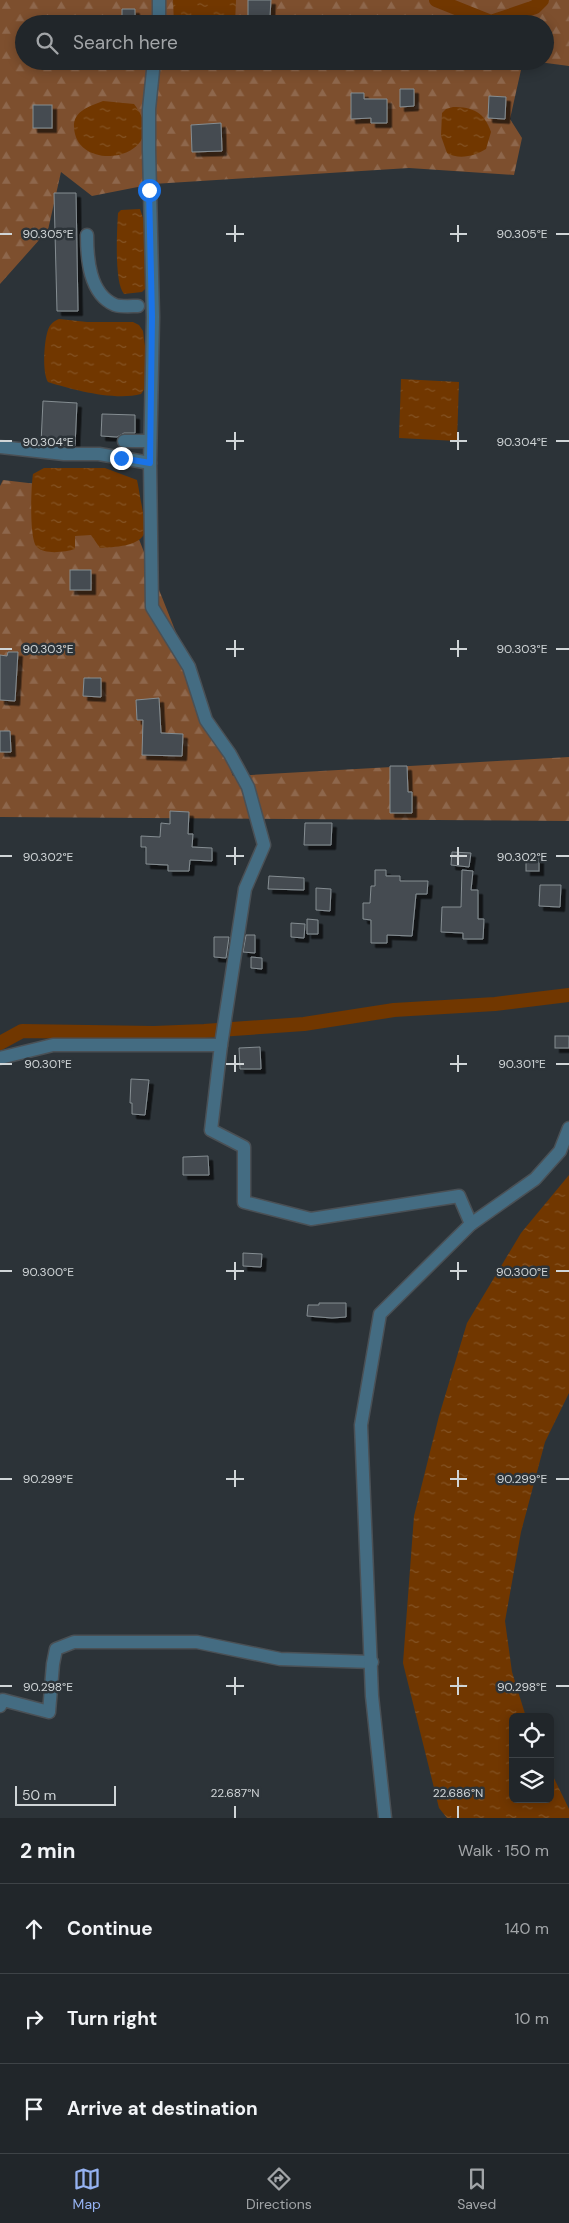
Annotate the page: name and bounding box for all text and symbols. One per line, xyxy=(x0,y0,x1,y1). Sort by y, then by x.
search box xyxy=(15,15,554,70)
icon: search xyxy=(33,29,61,57)
text: Search here xyxy=(73,30,178,55)
route start xyxy=(138,179,161,202)
text: 90.305°E xyxy=(22,226,74,242)
text: 90.305°E xyxy=(496,226,548,242)
text: 90.304°E xyxy=(22,434,74,450)
text: 90.304°E xyxy=(496,434,548,450)
route end xyxy=(110,447,133,470)
text: 90.303°E xyxy=(23,641,74,657)
text: 90.303°E xyxy=(497,641,548,657)
text: 90.302°E xyxy=(23,849,74,865)
text: 90.302°E xyxy=(497,849,548,865)
text: 90.301°E xyxy=(24,1056,72,1072)
text: 90.301°E xyxy=(498,1056,546,1072)
text: 90.300°E xyxy=(22,1264,74,1280)
text: 90.300°E xyxy=(496,1264,548,1280)
text: 90.299°E xyxy=(23,1471,73,1487)
text: 90.299°E xyxy=(497,1471,547,1487)
text: 90.298°E xyxy=(23,1679,73,1695)
text: 90.298°E xyxy=(497,1679,547,1695)
map controls xyxy=(509,1713,554,1803)
button: locate xyxy=(509,1713,554,1758)
button: layers xyxy=(509,1758,554,1803)
scale bar xyxy=(15,1783,116,1806)
text: 22.687°N xyxy=(210,1785,260,1801)
text: 22.686°N xyxy=(433,1785,483,1801)
text: 50 m xyxy=(22,1786,56,1804)
text: 2 min xyxy=(20,1837,76,1865)
text: Walk · 150 m xyxy=(458,1840,549,1861)
icon: ahead xyxy=(20,1915,48,1943)
text: Continue xyxy=(67,1916,153,1941)
text: 140 m xyxy=(505,1918,549,1939)
icon: right xyxy=(20,2005,48,2033)
text: Turn right xyxy=(67,2006,157,2031)
text: 10 m xyxy=(515,2008,549,2029)
icon: arrive xyxy=(20,2095,48,2123)
text: Arrive at destination xyxy=(67,2096,258,2121)
tab: Map xyxy=(73,2165,101,2213)
tab: Directions xyxy=(246,2165,312,2213)
tab: Saved xyxy=(457,2165,496,2213)

